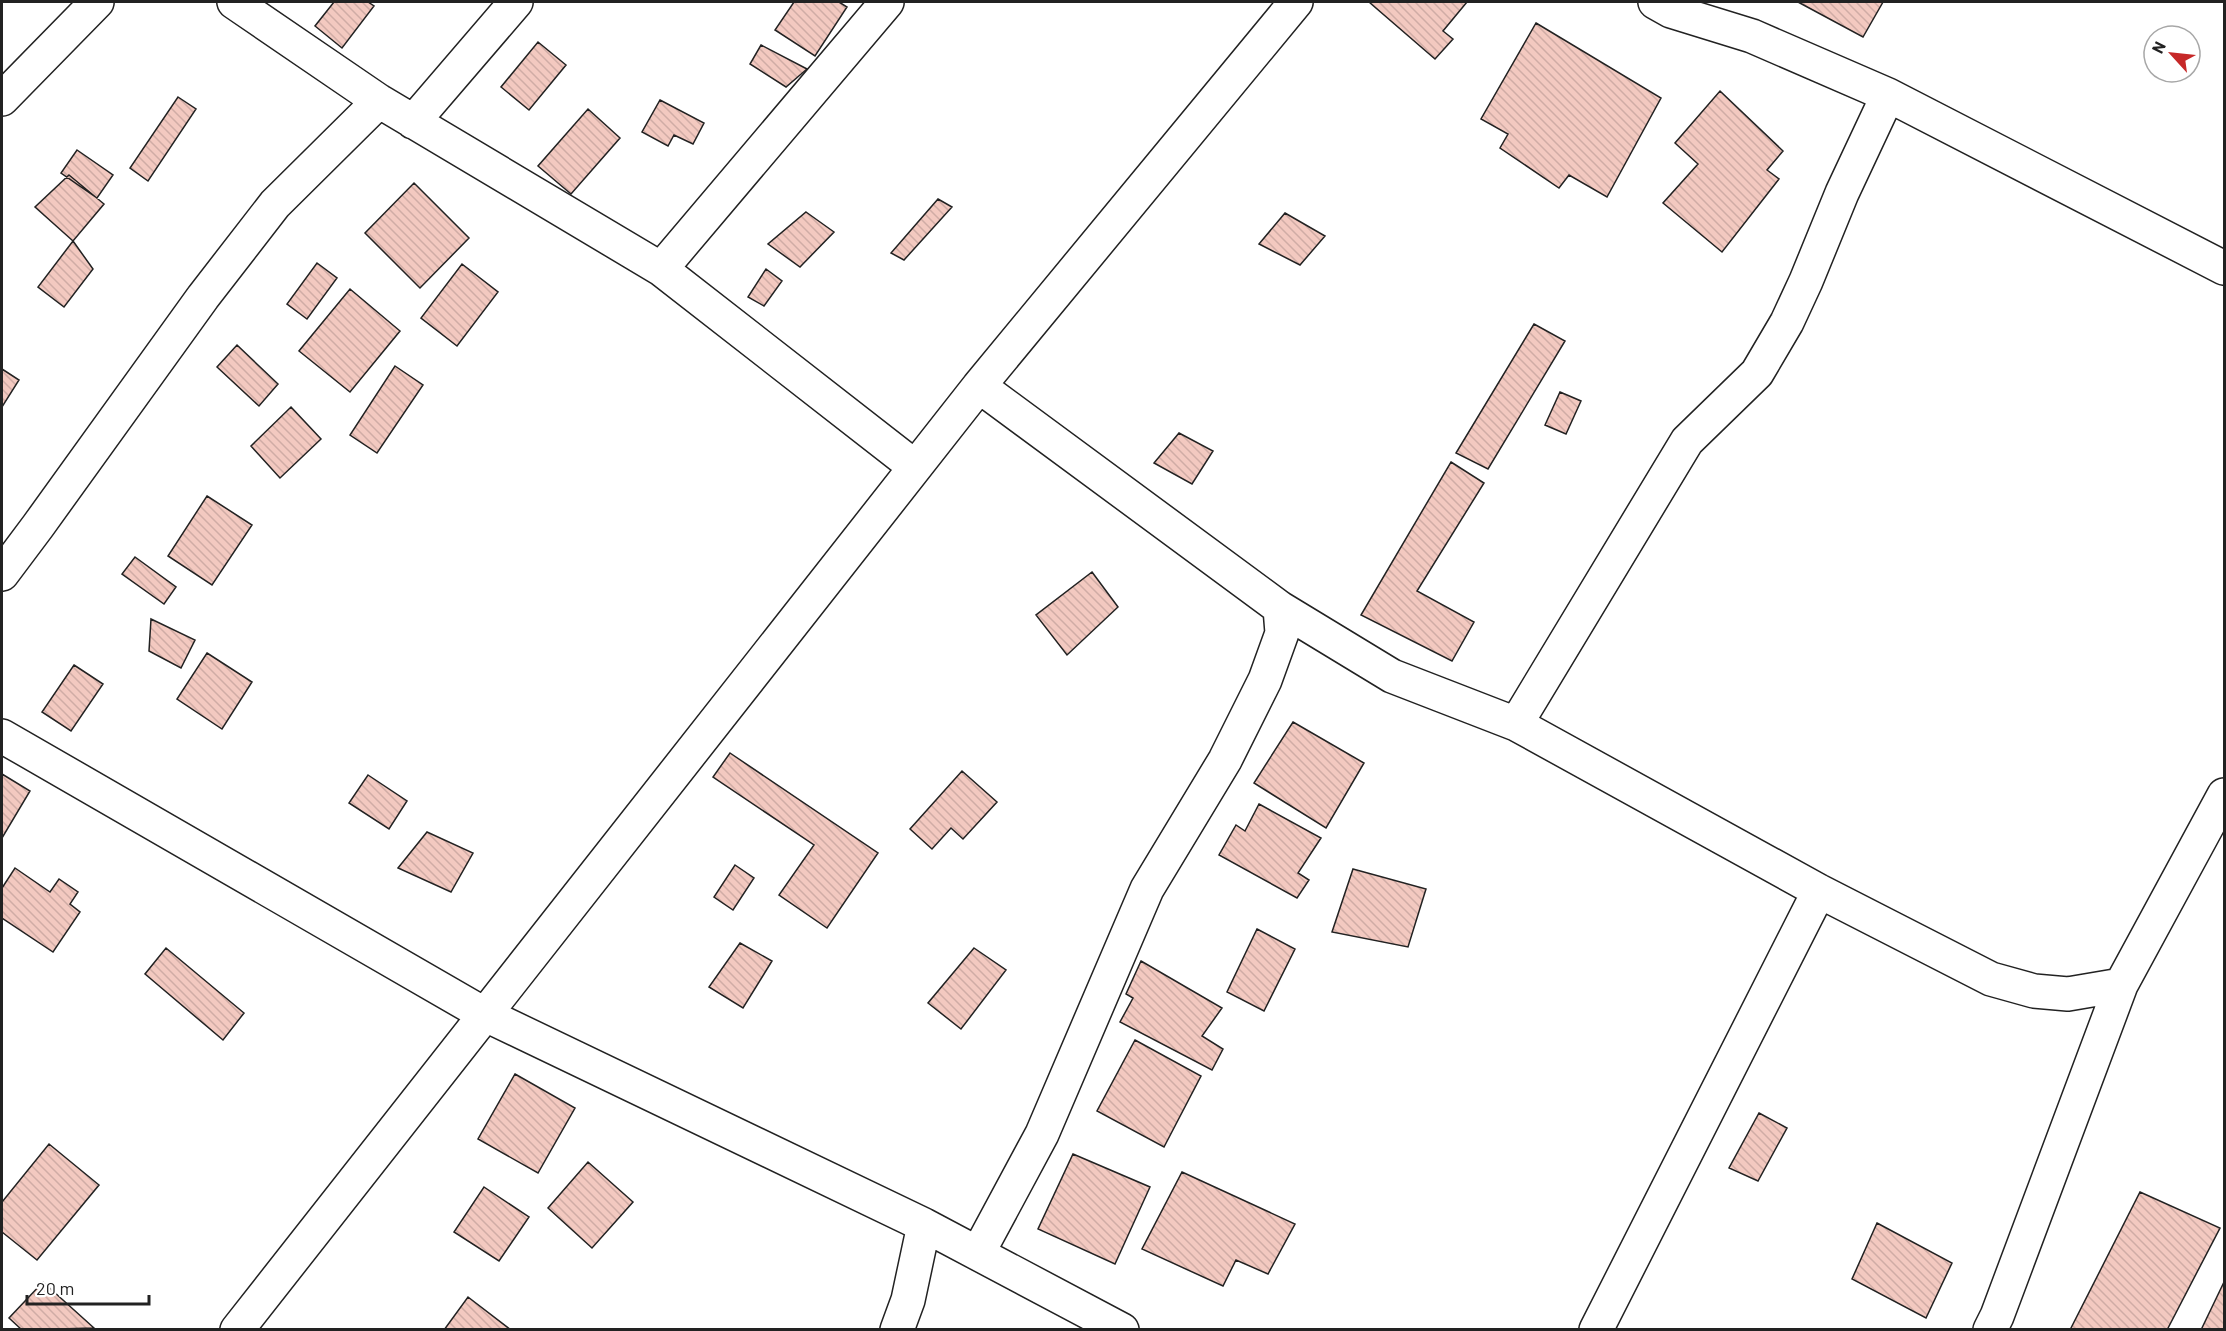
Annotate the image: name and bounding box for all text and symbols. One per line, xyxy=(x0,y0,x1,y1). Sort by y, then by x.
north arrow xyxy=(2142,24,2202,84)
text: N xyxy=(2147,38,2169,56)
scale bar xyxy=(27,1268,148,1306)
text: 20 m xyxy=(36,1277,74,1299)

